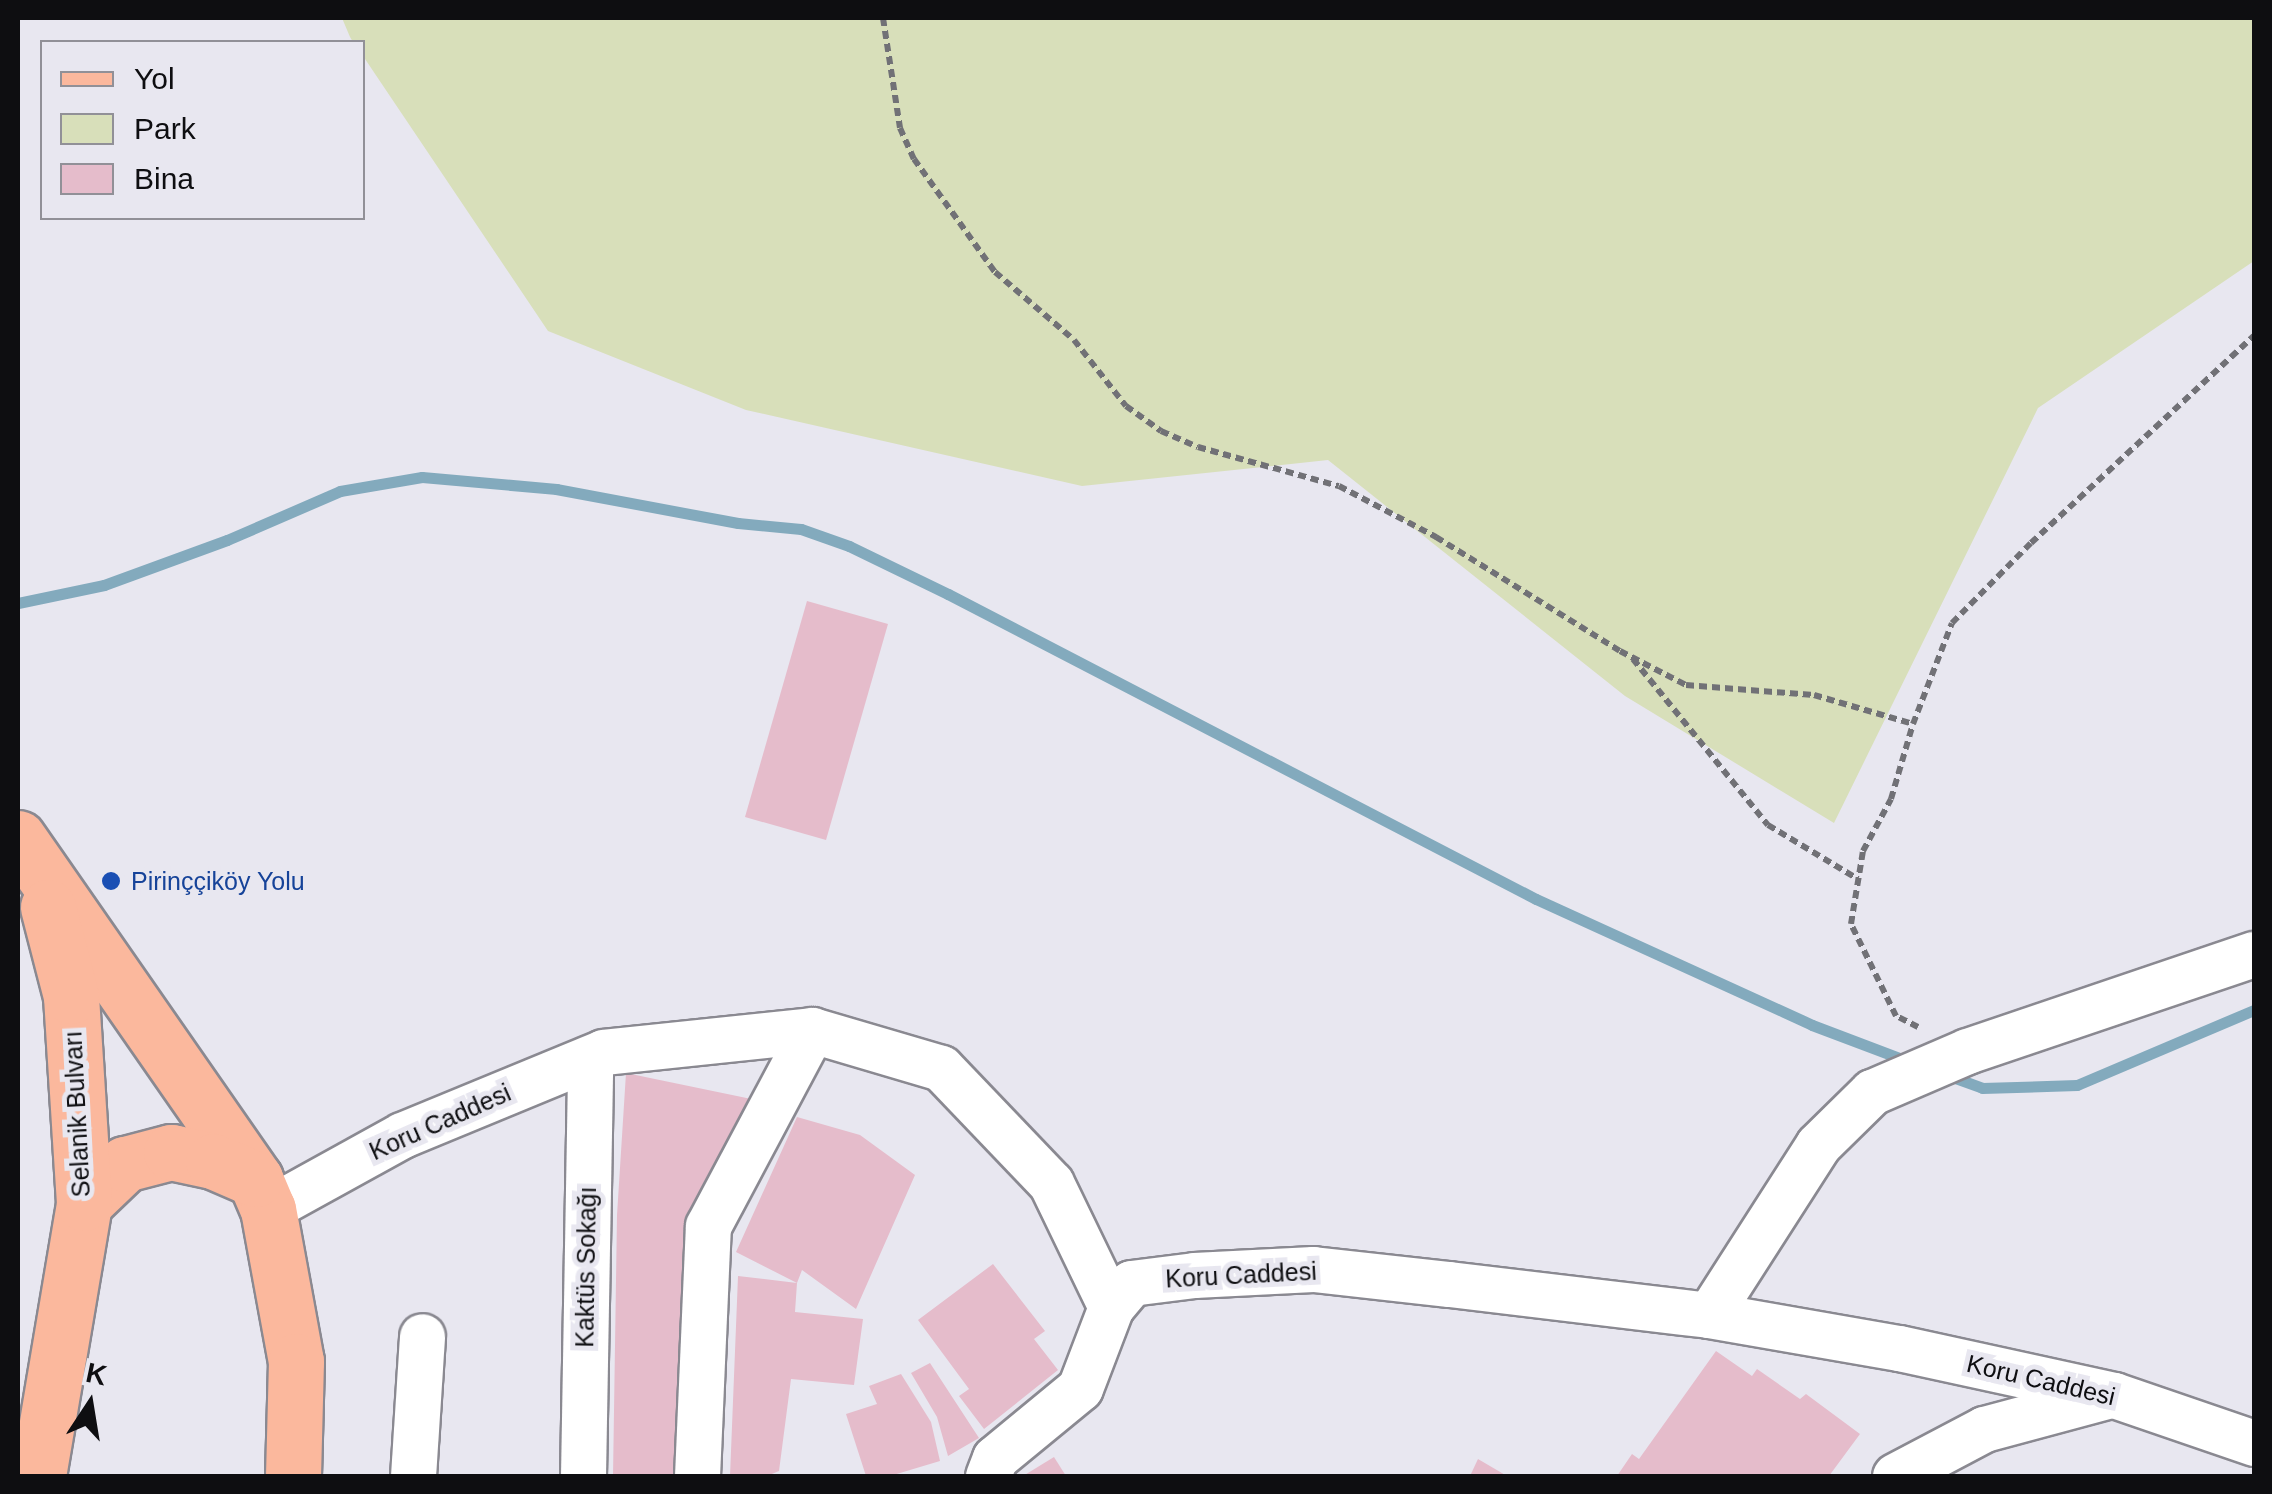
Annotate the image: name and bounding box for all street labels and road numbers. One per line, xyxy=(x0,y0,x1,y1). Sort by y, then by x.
street label: Selanik Bulvarı xyxy=(58,1030,96,1198)
street label: Koru Caddesi xyxy=(365,1077,515,1167)
street label: Kaktüs Sokağı xyxy=(570,1186,602,1348)
street label: Koru Caddesi xyxy=(1165,1256,1317,1294)
street label: Koru Caddesi xyxy=(1964,1348,2118,1412)

